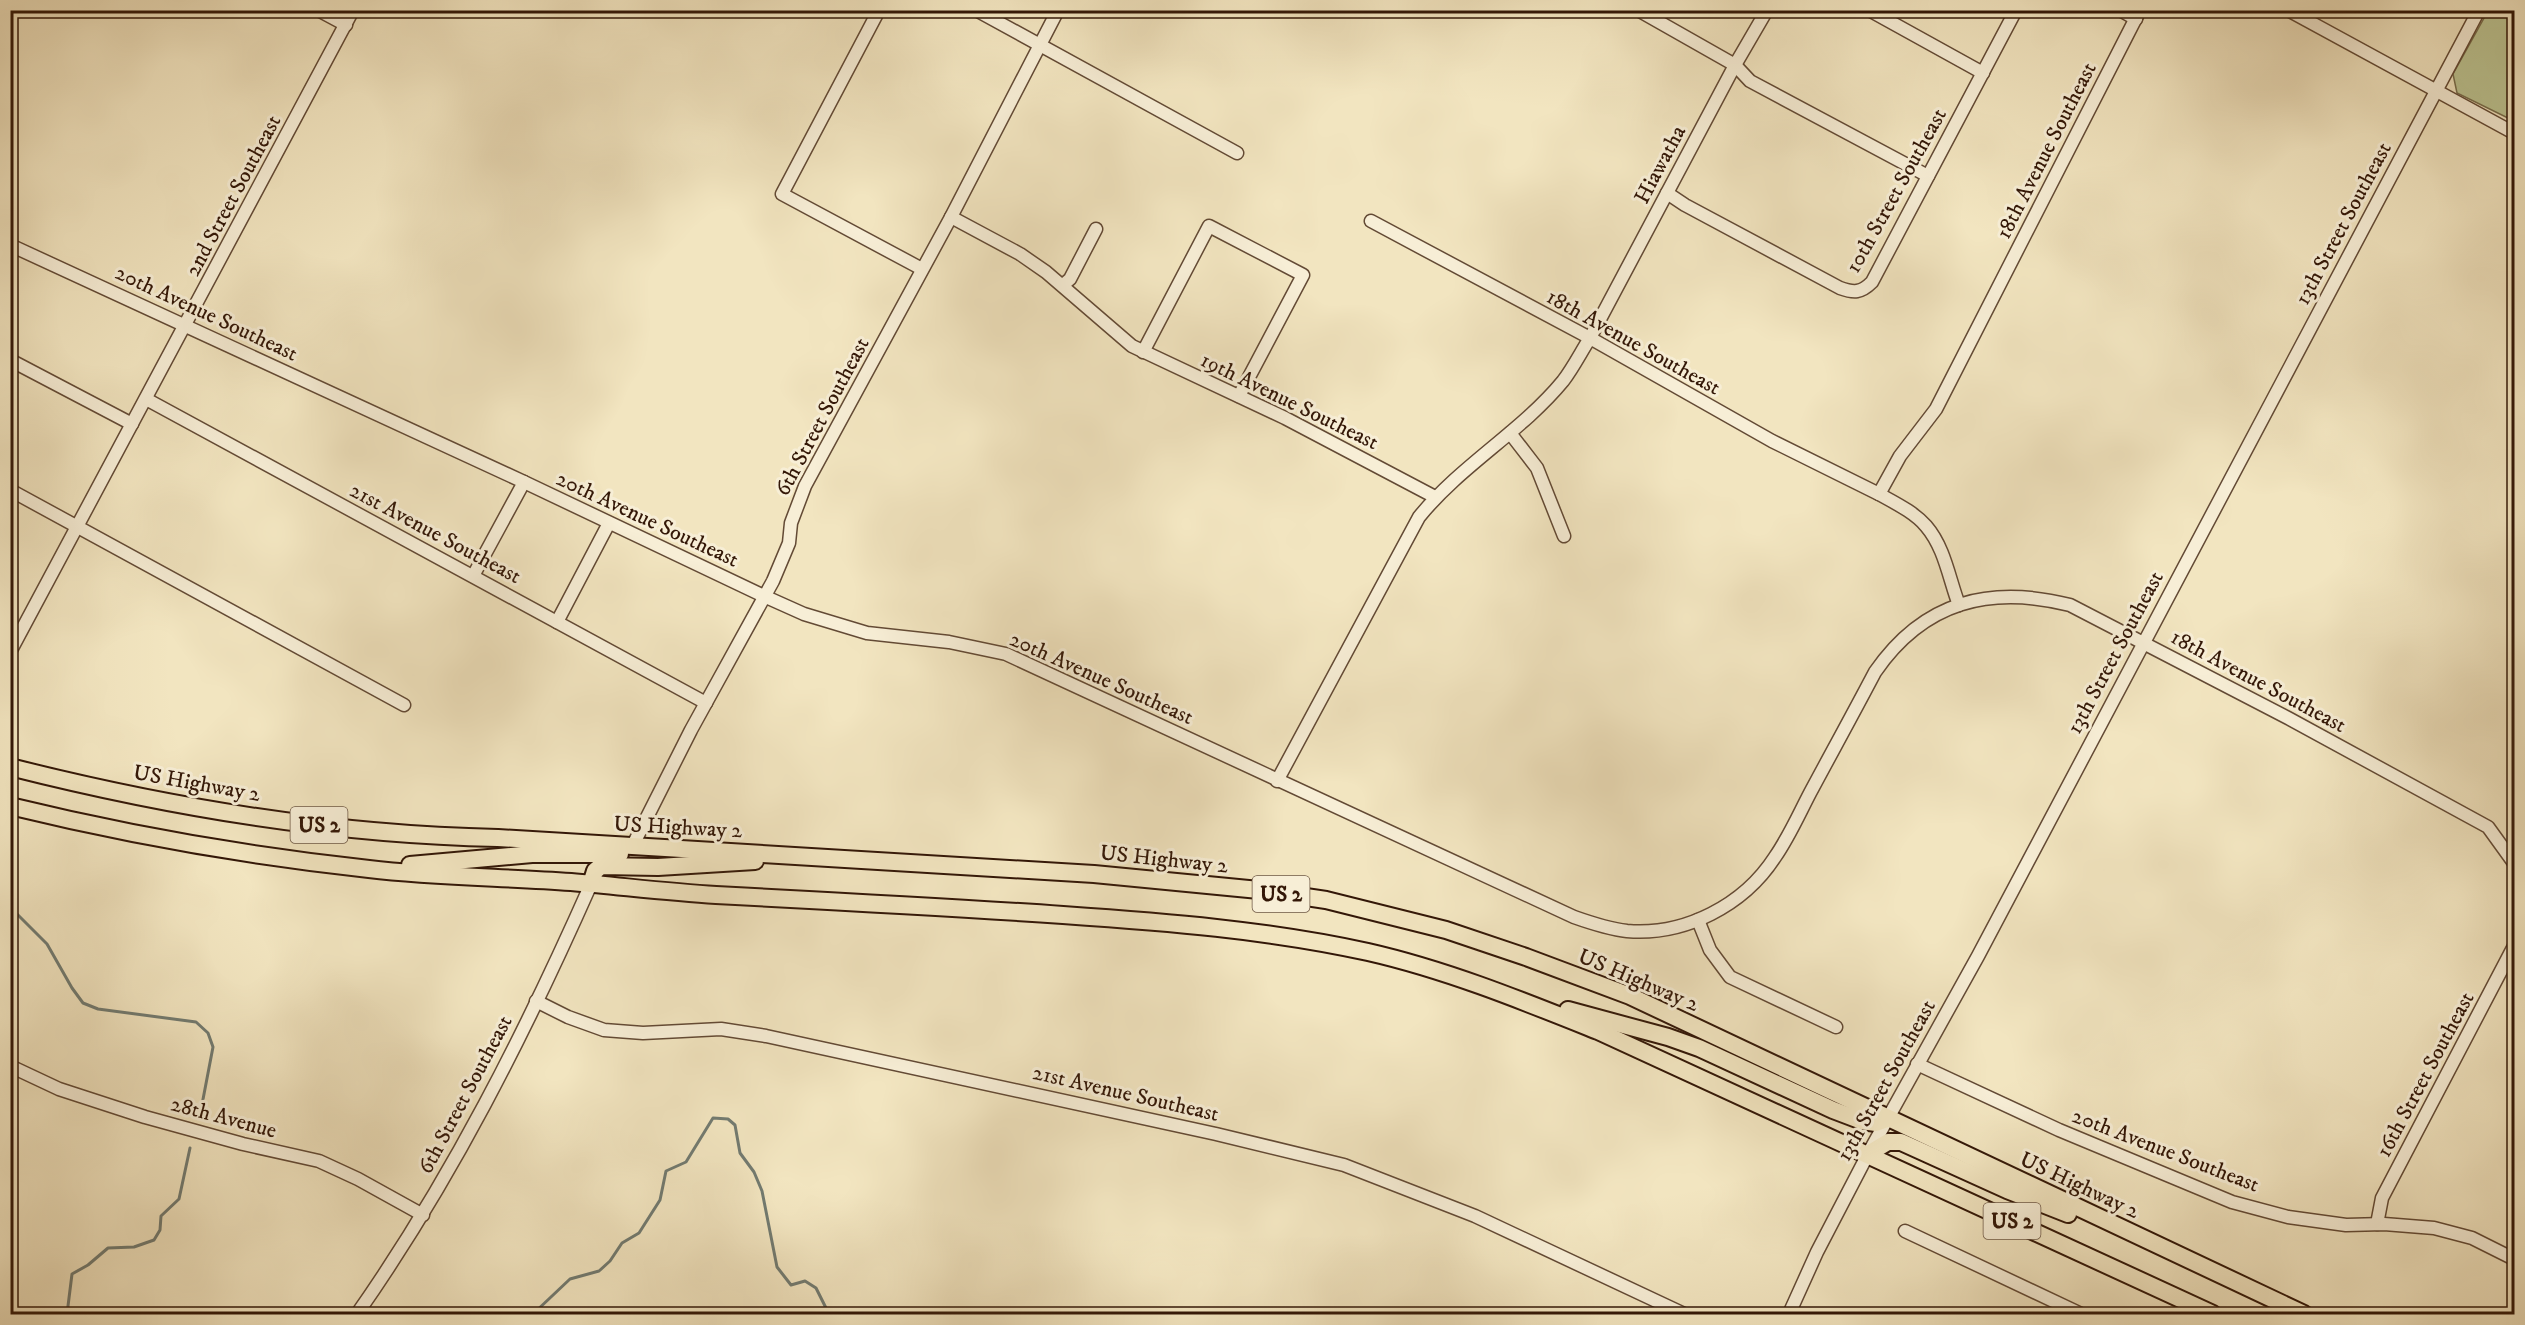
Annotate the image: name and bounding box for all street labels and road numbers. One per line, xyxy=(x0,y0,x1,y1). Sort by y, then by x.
street label: 18th Avenue Southeast xyxy=(1990,58,2103,244)
street label: 10th Street Southeast xyxy=(1840,104,1953,278)
street label: 2nd Street Southeast xyxy=(179,110,287,281)
street label: Hiawatha xyxy=(1629,120,1692,208)
street label: 13th Street Southeast xyxy=(2289,138,2398,310)
street label: 20th Avenue Southeast xyxy=(111,259,302,367)
street label: 18th Avenue Southeast xyxy=(1542,283,1725,401)
street label: 6th Street Southeast xyxy=(769,333,875,501)
street label: 19th Avenue Southeast xyxy=(1196,347,1383,456)
street label: 20th Avenue Southeast xyxy=(552,465,743,573)
street label: 21st Avenue Southeast xyxy=(345,477,526,590)
street label: 13th Street Southeast xyxy=(2061,567,2170,739)
street label: 18th Avenue Southeast xyxy=(2166,624,2351,739)
street label: 20th Avenue Southeast xyxy=(1005,626,1197,731)
street label: US Highway 2 xyxy=(131,759,263,808)
road number: US 2 xyxy=(290,807,348,843)
street label: US Highway 2 xyxy=(613,811,743,844)
street label: US Highway 2 xyxy=(1098,839,1229,880)
road number: US 2 xyxy=(1252,876,1310,912)
street label: US Highway 2 xyxy=(1574,943,1703,1018)
street label: 16th Street Southeast xyxy=(2370,987,2480,1162)
street label: 13th Street Southeast xyxy=(1831,995,1942,1166)
street label: 6th Street Southeast xyxy=(412,1011,518,1179)
street label: 21st Avenue Southeast xyxy=(1030,1059,1221,1128)
street label: 28th Avenue xyxy=(168,1090,280,1145)
street label: 20th Avenue Southeast xyxy=(2068,1102,2263,1199)
street label: US Highway 2 xyxy=(2015,1146,2144,1225)
road number: US 2 xyxy=(1984,1203,2040,1239)

